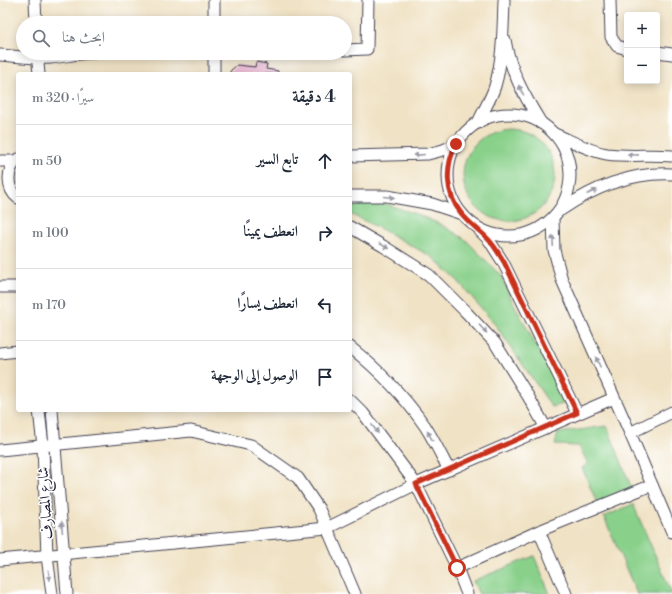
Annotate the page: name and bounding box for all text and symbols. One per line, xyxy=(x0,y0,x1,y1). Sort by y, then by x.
map controls xyxy=(624,12,660,84)
button: + xyxy=(624,12,660,48)
search box xyxy=(16,16,352,60)
icon: search xyxy=(30,27,52,49)
text: ابحث هنا xyxy=(62,28,105,47)
button: − xyxy=(624,48,660,84)
one-way arrow xyxy=(518,84,525,96)
text: 4 دقيقة xyxy=(292,86,336,108)
text: سيرًا · 320 m xyxy=(32,90,94,106)
route end xyxy=(447,135,465,153)
text: تابع السير xyxy=(256,150,298,169)
icon: ahead xyxy=(314,150,336,172)
one-way arrow xyxy=(413,152,425,159)
one-way arrow xyxy=(626,152,639,158)
text: 50 m xyxy=(32,153,62,169)
one-way arrow xyxy=(587,189,598,195)
one-way arrow xyxy=(383,193,395,200)
text: انعطف يمينًا xyxy=(243,222,298,241)
icon: right xyxy=(314,222,336,244)
text: 100 m xyxy=(32,225,69,241)
one-way arrow xyxy=(550,234,556,247)
one-way arrow xyxy=(378,243,390,250)
text: انعطف يسارًا xyxy=(237,294,298,313)
icon: left xyxy=(314,294,336,316)
text: 170 m xyxy=(32,297,66,313)
one-way arrow xyxy=(478,324,487,334)
one-way arrow xyxy=(595,357,601,368)
text: الوصول إلى الوجهة xyxy=(211,366,298,385)
icon: arrive xyxy=(314,366,336,388)
one-way arrow xyxy=(371,424,380,435)
one-way arrow xyxy=(427,430,433,442)
street label: شارع المصارف xyxy=(33,466,61,540)
one-way arrow xyxy=(58,521,65,533)
route start xyxy=(448,559,466,577)
one-way arrow xyxy=(46,568,52,581)

